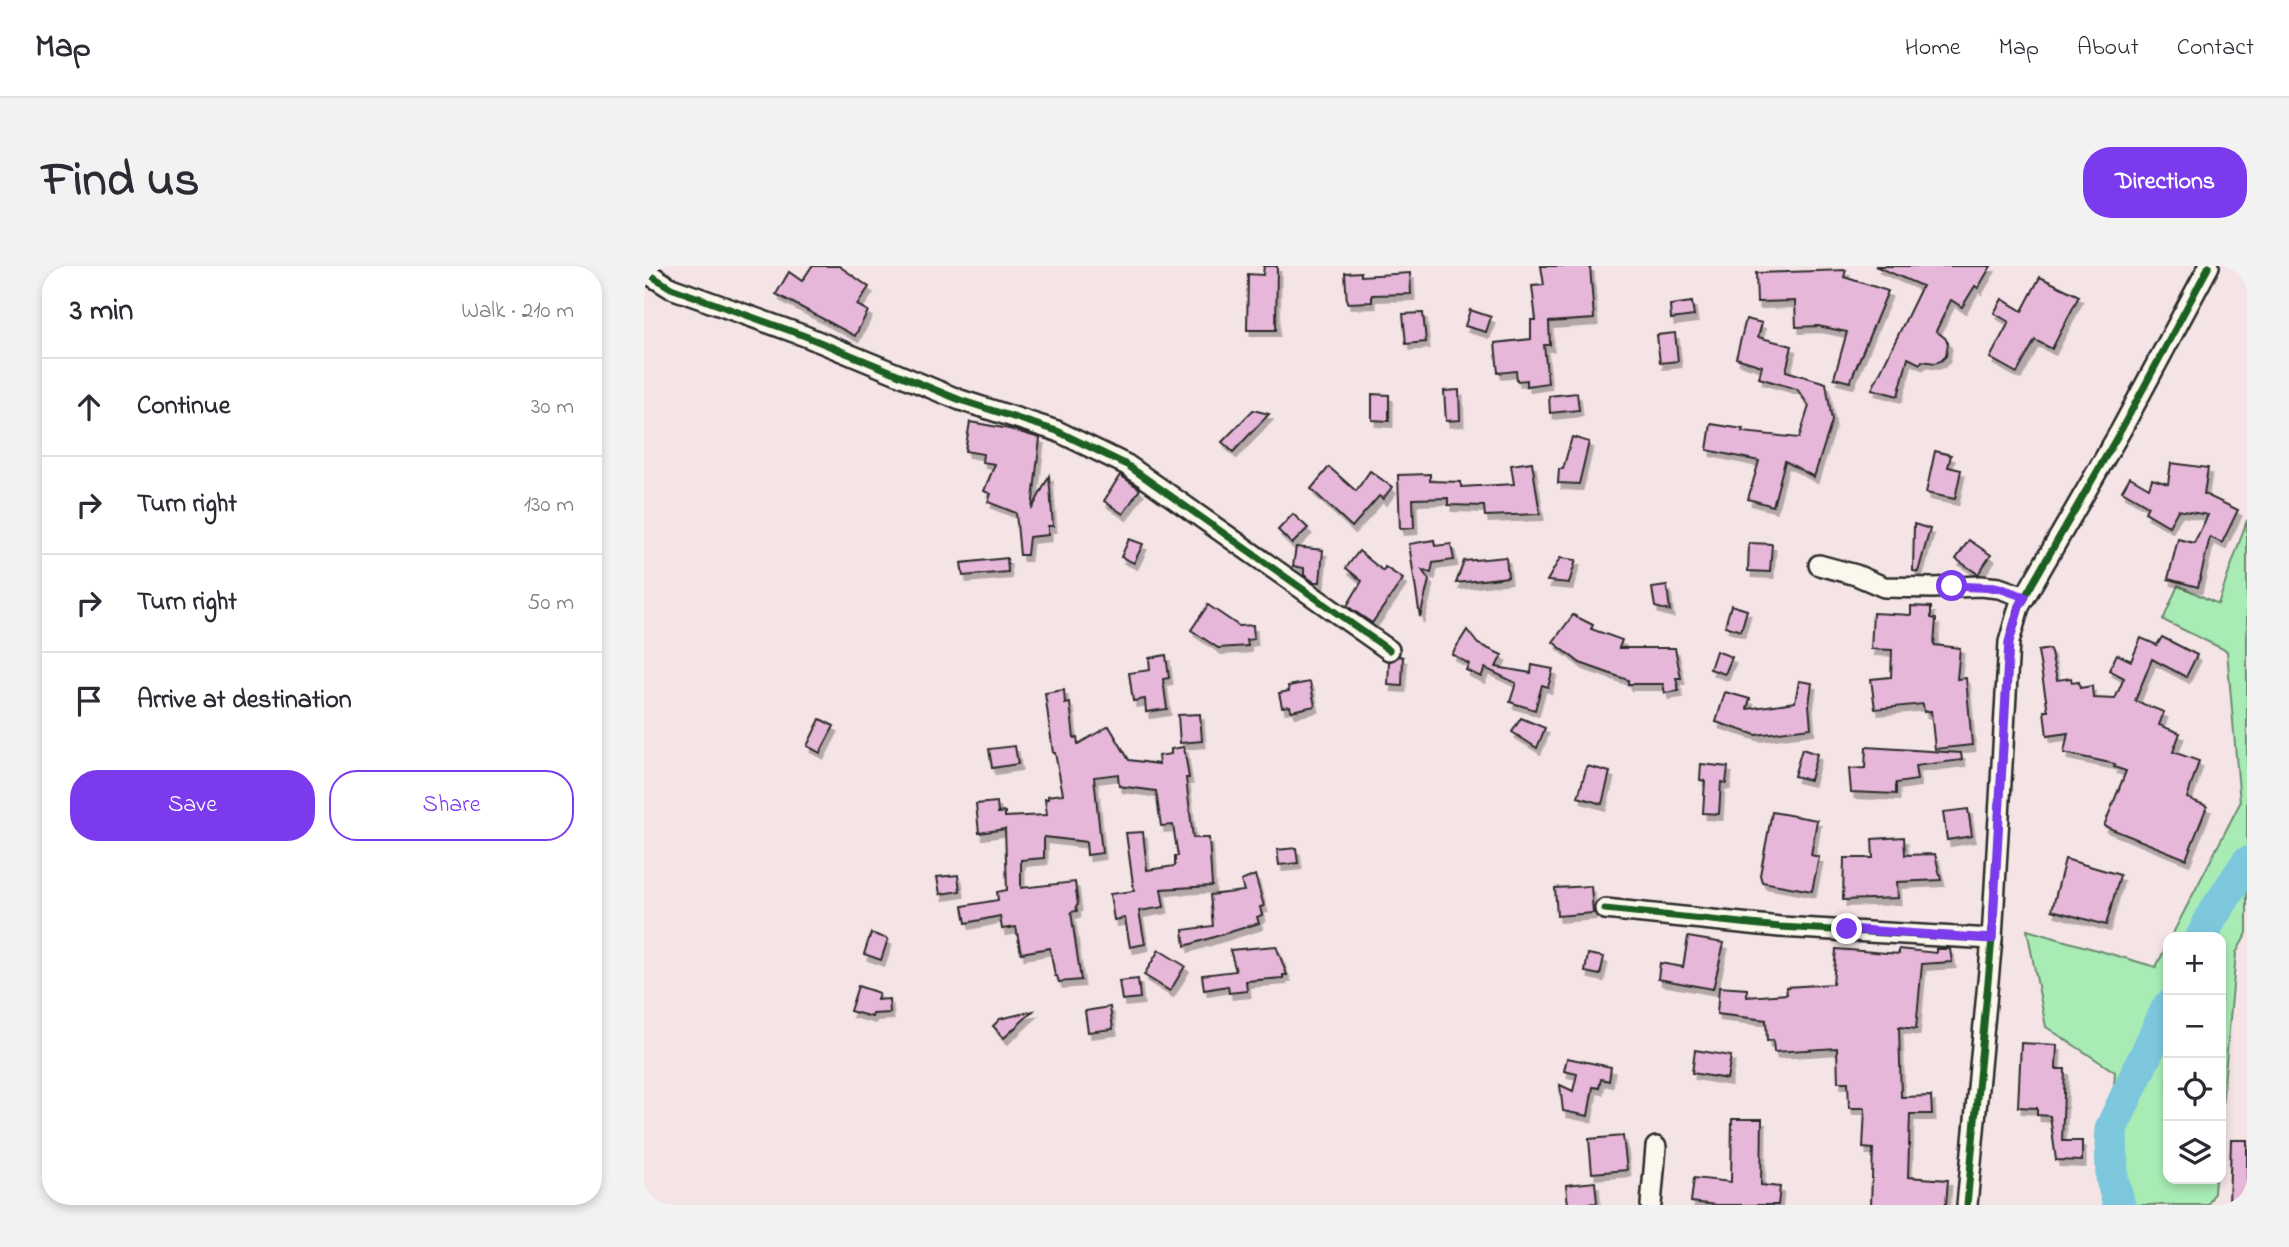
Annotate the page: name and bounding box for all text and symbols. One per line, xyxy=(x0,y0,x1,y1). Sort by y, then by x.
text: Map xyxy=(35,24,91,72)
text: Home xyxy=(1905,31,1961,66)
text: Map xyxy=(1999,31,2039,66)
text: About xyxy=(2077,31,2139,66)
text: Contact xyxy=(2177,31,2254,66)
text: Find us xyxy=(42,146,199,218)
button: Directions xyxy=(2083,147,2247,218)
text: 3 min xyxy=(70,290,133,334)
text: Walk · 210 m xyxy=(461,295,574,328)
icon: ahead xyxy=(70,388,108,426)
text: Continue xyxy=(137,388,230,426)
text: 30 m xyxy=(531,391,574,424)
icon: right xyxy=(70,486,108,524)
text: Turn right xyxy=(137,486,237,524)
text: 130 m xyxy=(524,489,574,522)
route start xyxy=(1936,570,1967,601)
icon: right xyxy=(70,584,108,622)
text: Turn right xyxy=(137,584,237,622)
text: 50 m xyxy=(527,587,574,620)
icon: arrive xyxy=(70,682,108,720)
text: Arrive at destination xyxy=(137,682,352,720)
button: Save xyxy=(70,770,315,841)
button: Share xyxy=(329,770,574,841)
route end xyxy=(1831,913,1862,944)
map controls xyxy=(2163,932,2226,1184)
button: + xyxy=(2163,932,2226,995)
button: − xyxy=(2163,995,2226,1058)
button: locate xyxy=(2163,1058,2226,1121)
button: layers xyxy=(2163,1121,2226,1184)

